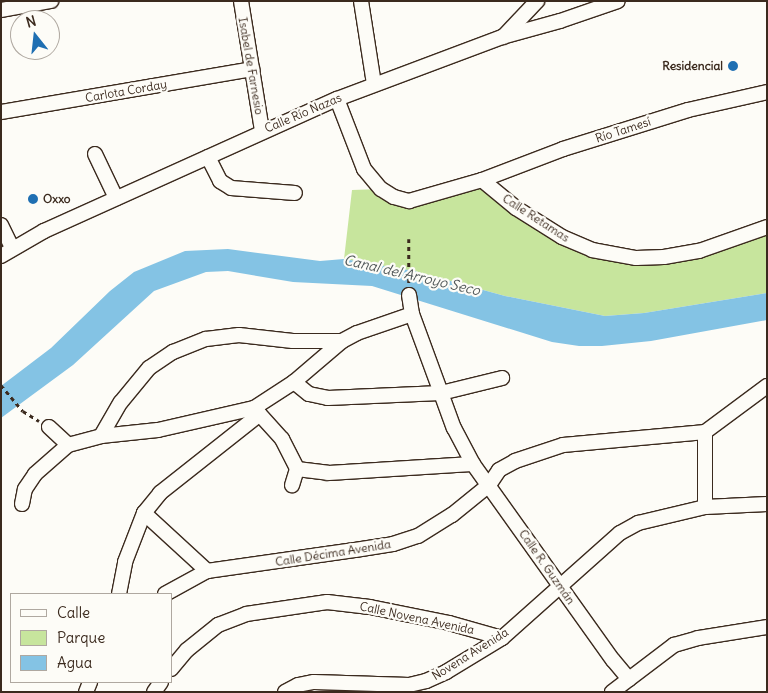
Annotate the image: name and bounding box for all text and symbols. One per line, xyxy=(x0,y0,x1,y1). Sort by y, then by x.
north arrow xyxy=(10,10,60,60)
text: N xyxy=(24,12,38,32)
street label: Isabel de Farnesio xyxy=(235,16,267,116)
place label: Residencial xyxy=(662,59,723,73)
marker: Residencial xyxy=(727,60,739,72)
street label: Carlota Corday xyxy=(84,77,168,105)
street label: Calle Río Nazas xyxy=(262,90,344,136)
street label: Río Tamesí xyxy=(593,114,653,146)
street label: Calle Retamas xyxy=(500,191,572,245)
place label: Oxxo xyxy=(43,192,71,206)
marker: Oxxo xyxy=(27,193,39,205)
water label: Canal del Arroyo Seco xyxy=(342,251,482,299)
street label: Calle R. Guzmán xyxy=(516,527,578,607)
street label: Calle Décima Avenida xyxy=(274,537,392,569)
legend xyxy=(10,593,172,683)
street label: Calle Novena Avenida xyxy=(358,599,476,637)
text: Calle xyxy=(57,603,90,622)
street label: Novena Avenida xyxy=(429,625,511,683)
text: Parque xyxy=(57,628,105,647)
text: Agua xyxy=(57,653,92,672)

